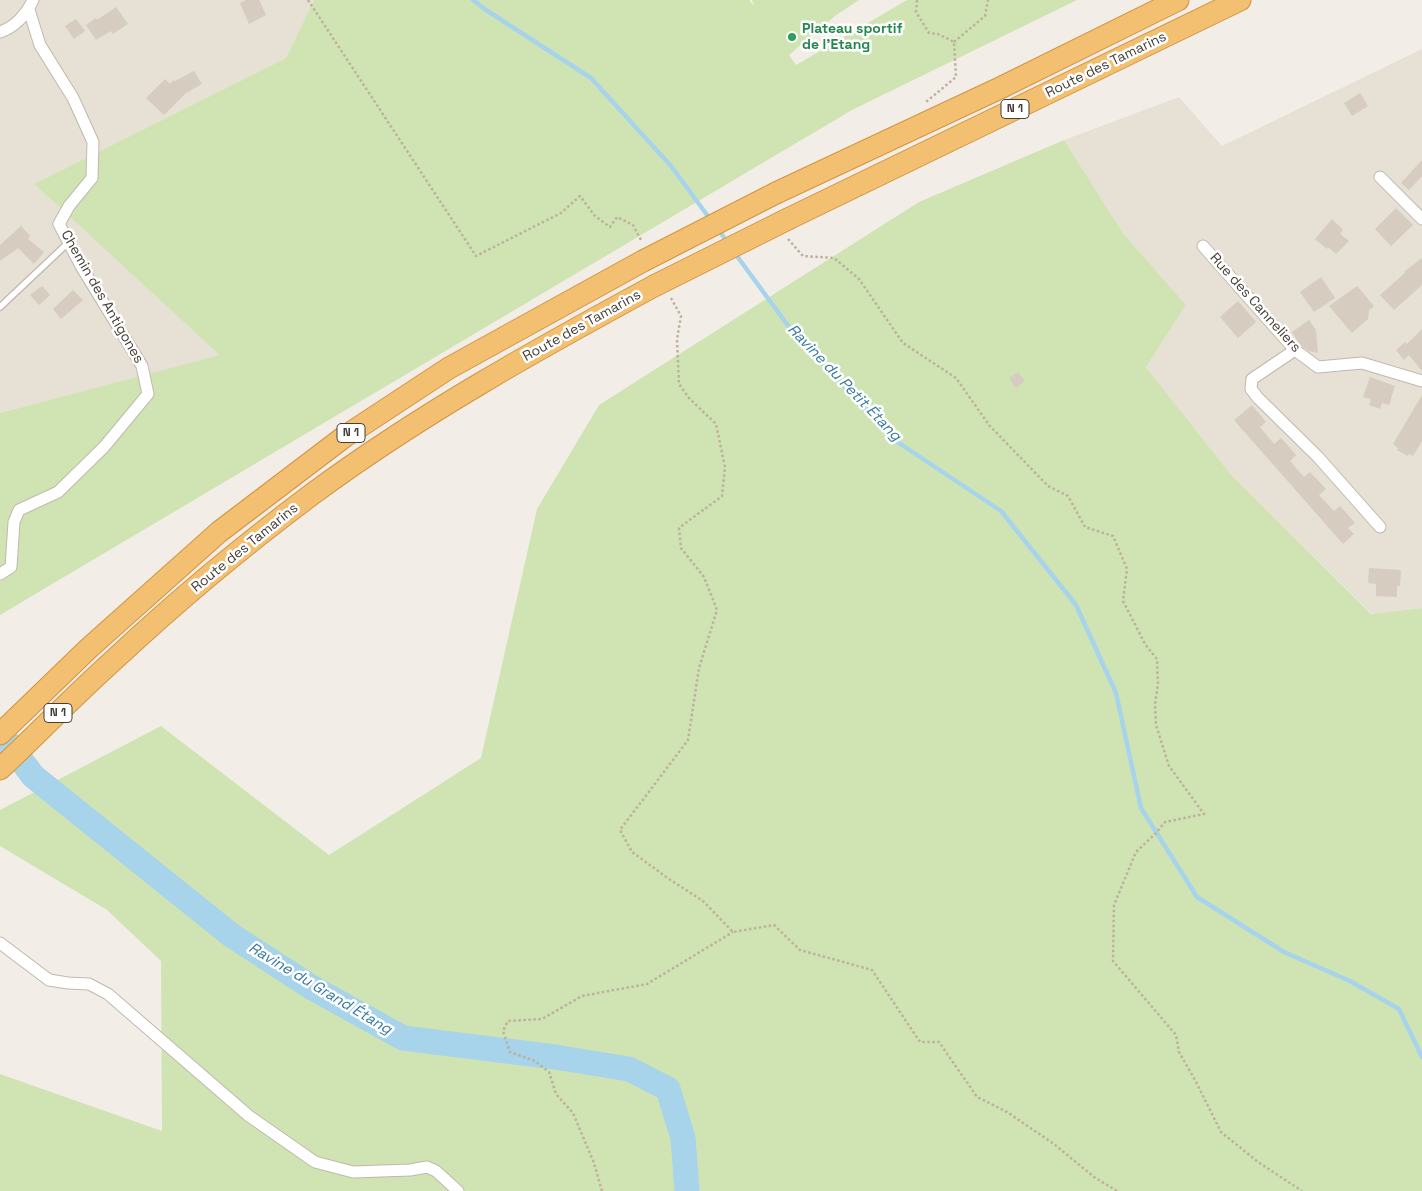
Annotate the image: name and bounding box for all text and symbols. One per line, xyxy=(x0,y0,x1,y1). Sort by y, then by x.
place label: Plateau sportif de l'Etang xyxy=(802,21,903,54)
street label: Route des Tamarins xyxy=(1043,28,1169,102)
marker: Plateau sportif de l'Etang xyxy=(786,31,798,43)
road number: N 1 xyxy=(1001,100,1029,118)
street label: Chemin des Antigones xyxy=(57,228,147,366)
street label: Rue des Canneliers xyxy=(1206,250,1304,356)
street label: Route des Tamarins xyxy=(520,287,644,365)
water label: Ravine du Petit Étang xyxy=(784,321,904,445)
road number: N 1 xyxy=(337,423,365,442)
street label: Route des Tamarins xyxy=(188,500,302,596)
road number: N 1 xyxy=(44,704,72,722)
water label: Ravine du Grand Étang xyxy=(245,939,395,1039)

